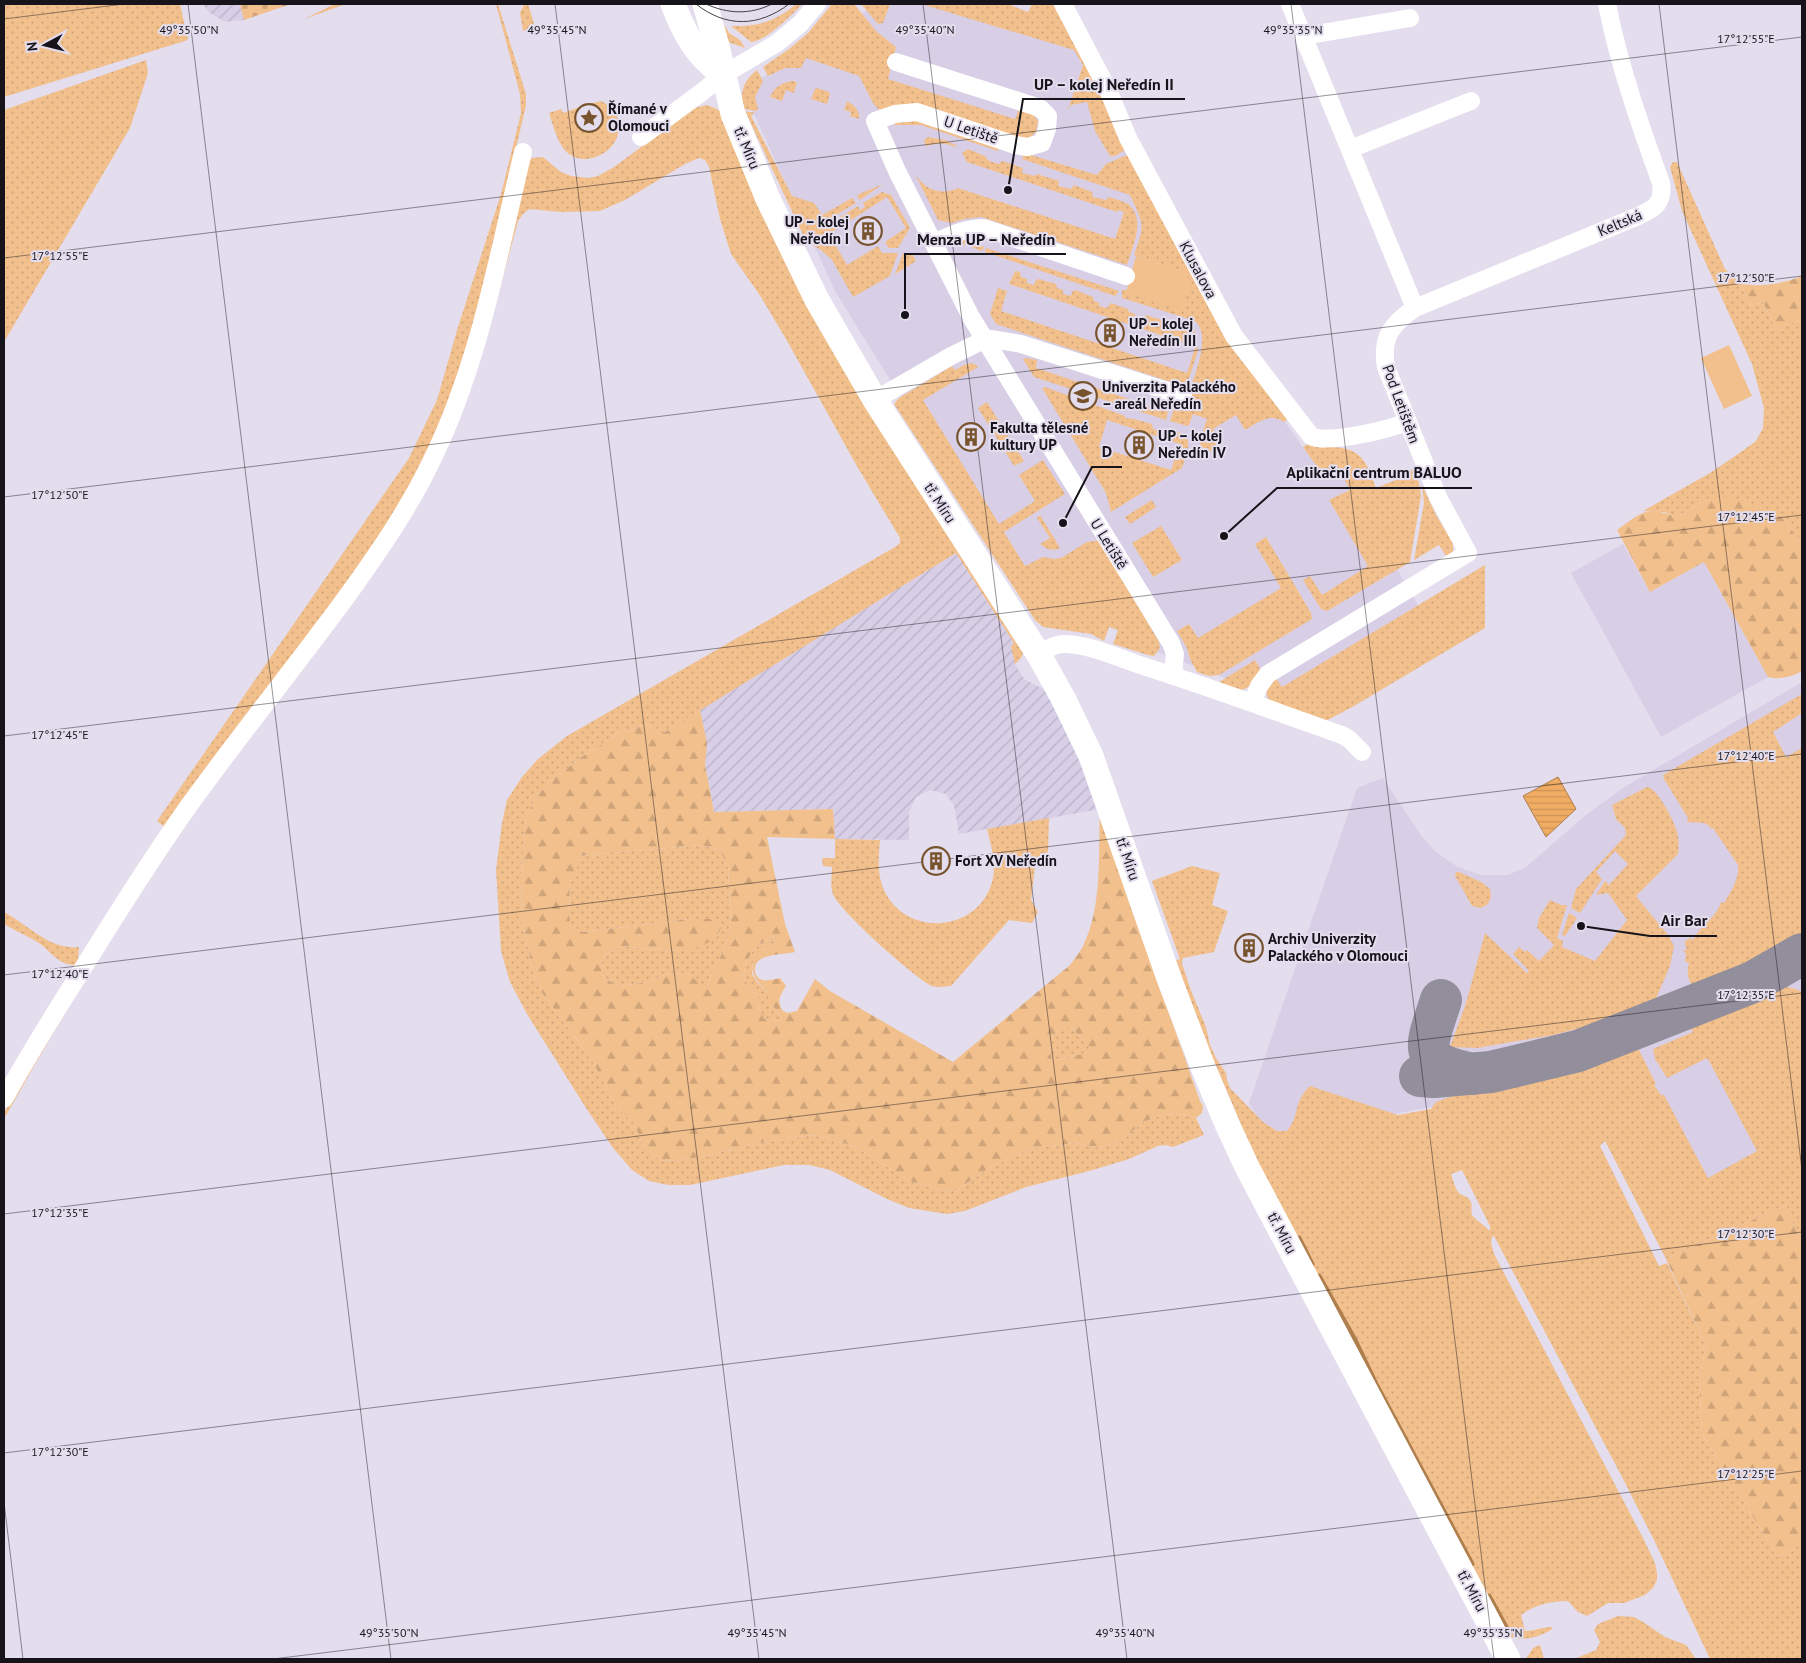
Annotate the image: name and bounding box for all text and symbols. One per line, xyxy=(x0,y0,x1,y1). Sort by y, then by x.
north arrow xyxy=(20,20,70,70)
text: 49°35'50"N xyxy=(159,22,219,37)
text: 49°35'45"N xyxy=(527,22,587,37)
text: 49°35'40"N xyxy=(895,22,955,37)
text: 49°35'35"N xyxy=(1263,22,1323,37)
text: 17°12'55"E xyxy=(1717,31,1775,46)
text: N xyxy=(23,41,42,52)
callout: UP – kolej Neředín II xyxy=(1023,68,1185,99)
text: UP – kolej Neředín II xyxy=(1034,74,1174,94)
place label: Římané v Olomouci xyxy=(608,99,669,135)
place icon: Římané v Olomouci xyxy=(574,103,604,133)
street label: U Letiště xyxy=(941,111,1001,148)
street label: tř. Míru xyxy=(730,124,765,172)
street label: Keltská xyxy=(1595,205,1645,240)
place label: UP – kolej Neředín I xyxy=(785,212,849,248)
building icon: UP – kolej Neředín I xyxy=(853,216,883,246)
callout: Menza UP – Neředín xyxy=(905,223,1066,254)
text: Menza UP – Neředín xyxy=(917,229,1055,249)
street label: Klusalova xyxy=(1175,238,1221,302)
text: 17°12'55"E xyxy=(31,248,89,263)
text: 17°12'50"E xyxy=(1717,270,1775,285)
place label: UP – kolej Neředín III xyxy=(1129,314,1196,350)
building icon: UP – kolej Neředín III xyxy=(1095,318,1125,348)
street label: Pod Letištěm xyxy=(1378,362,1425,446)
place label: Univerzita Palackého – areál Neředín xyxy=(1102,377,1236,413)
school or university icon: Univerzita Palackého – areál Neředín xyxy=(1068,381,1098,411)
place label: Fakulta tělesné kultury UP xyxy=(990,418,1089,454)
building icon: Fakulta tělesné kultury UP xyxy=(956,422,986,452)
place label: UP – kolej Neředín IV xyxy=(1158,426,1227,462)
building icon: UP – kolej Neředín IV xyxy=(1124,430,1154,460)
callout: D xyxy=(1092,436,1122,467)
text: D xyxy=(1102,441,1112,461)
callout: Aplikační centrum BALUO xyxy=(1277,457,1472,488)
text: Aplikační centrum BALUO xyxy=(1286,462,1462,482)
street label: tř. Míru xyxy=(920,479,960,527)
text: 17°12'50"E xyxy=(31,487,89,502)
text: 17°12'45"E xyxy=(1717,509,1775,524)
street label: U Letiště xyxy=(1086,515,1132,573)
text: 17°12'45"E xyxy=(31,727,89,742)
text: 17°12'40"E xyxy=(1717,748,1775,763)
street label: tř. Míru xyxy=(1112,835,1145,883)
building icon: Fort XV Neředín xyxy=(921,846,951,876)
place label: Fort XV Neředín xyxy=(955,851,1057,870)
callout: Air Bar xyxy=(1650,905,1717,936)
text: Air Bar xyxy=(1661,910,1708,930)
place label: Archiv Univerzity Palackého v Olomouci xyxy=(1268,929,1408,965)
building icon: Archiv Univerzity Palackého v Olomouci xyxy=(1234,933,1264,963)
text: 17°12'40"E xyxy=(31,966,89,981)
text: 17°12'35"E xyxy=(1717,987,1775,1002)
text: 17°12'35"E xyxy=(31,1205,89,1220)
street label: tř. Míru xyxy=(1264,1209,1301,1257)
text: 17°12'30"E xyxy=(1717,1226,1775,1241)
text: 17°12'30"E xyxy=(31,1444,89,1459)
text: 17°12'25"E xyxy=(1717,1466,1775,1481)
street label: tř. Míru xyxy=(1454,1567,1491,1615)
text: 49°35'50"N xyxy=(359,1625,419,1640)
text: 49°35'45"N xyxy=(727,1625,787,1640)
text: 49°35'40"N xyxy=(1095,1625,1155,1640)
text: 49°35'35"N xyxy=(1463,1625,1523,1640)

